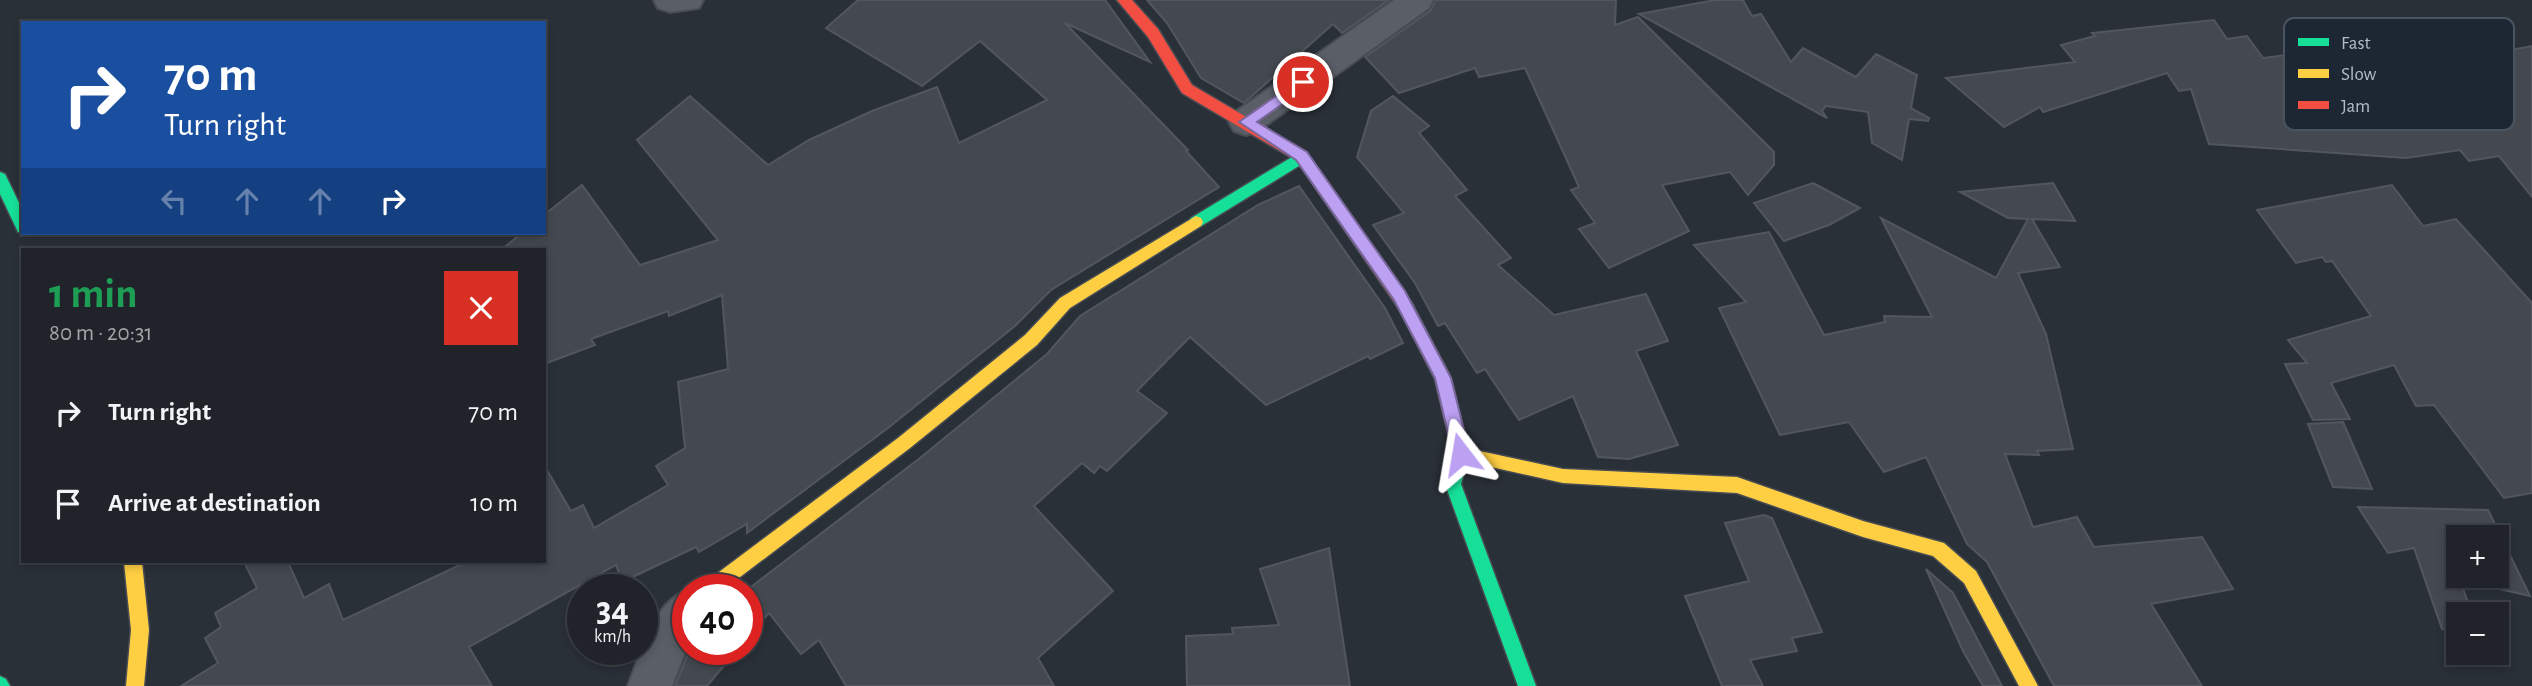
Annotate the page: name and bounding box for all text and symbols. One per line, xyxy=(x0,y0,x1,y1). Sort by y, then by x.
legend xyxy=(2284,18,2514,130)
text: Fast xyxy=(2341,34,2371,53)
icon: right xyxy=(49,49,140,140)
text: 70 m xyxy=(164,51,258,100)
pin xyxy=(1273,52,1333,112)
icon: arrive xyxy=(1284,63,1322,101)
text: Slow xyxy=(2341,65,2377,84)
text: Jam xyxy=(2341,97,2370,116)
text: Turn right xyxy=(164,109,286,141)
icon: left xyxy=(155,182,193,220)
icon: ahead xyxy=(228,182,266,220)
icon: ahead xyxy=(301,182,339,220)
icon: right xyxy=(374,182,412,220)
button: close xyxy=(444,271,518,345)
text: 1 min xyxy=(49,273,138,315)
text: 80 m · 20:31 xyxy=(49,322,152,345)
icon: right xyxy=(49,394,87,432)
text: Turn right xyxy=(108,399,211,425)
text: 70 m xyxy=(468,399,518,425)
position arrow xyxy=(1424,417,1498,491)
icon: arrive xyxy=(49,485,87,523)
text: Arrive at destination xyxy=(108,490,321,516)
text: 10 m xyxy=(470,490,518,516)
map controls xyxy=(2446,525,2509,665)
button: + xyxy=(2446,525,2509,588)
speed limit sign: 40 xyxy=(672,574,763,665)
text: 34 xyxy=(596,593,629,628)
button: − xyxy=(2446,602,2509,665)
text: km/h xyxy=(594,628,631,646)

